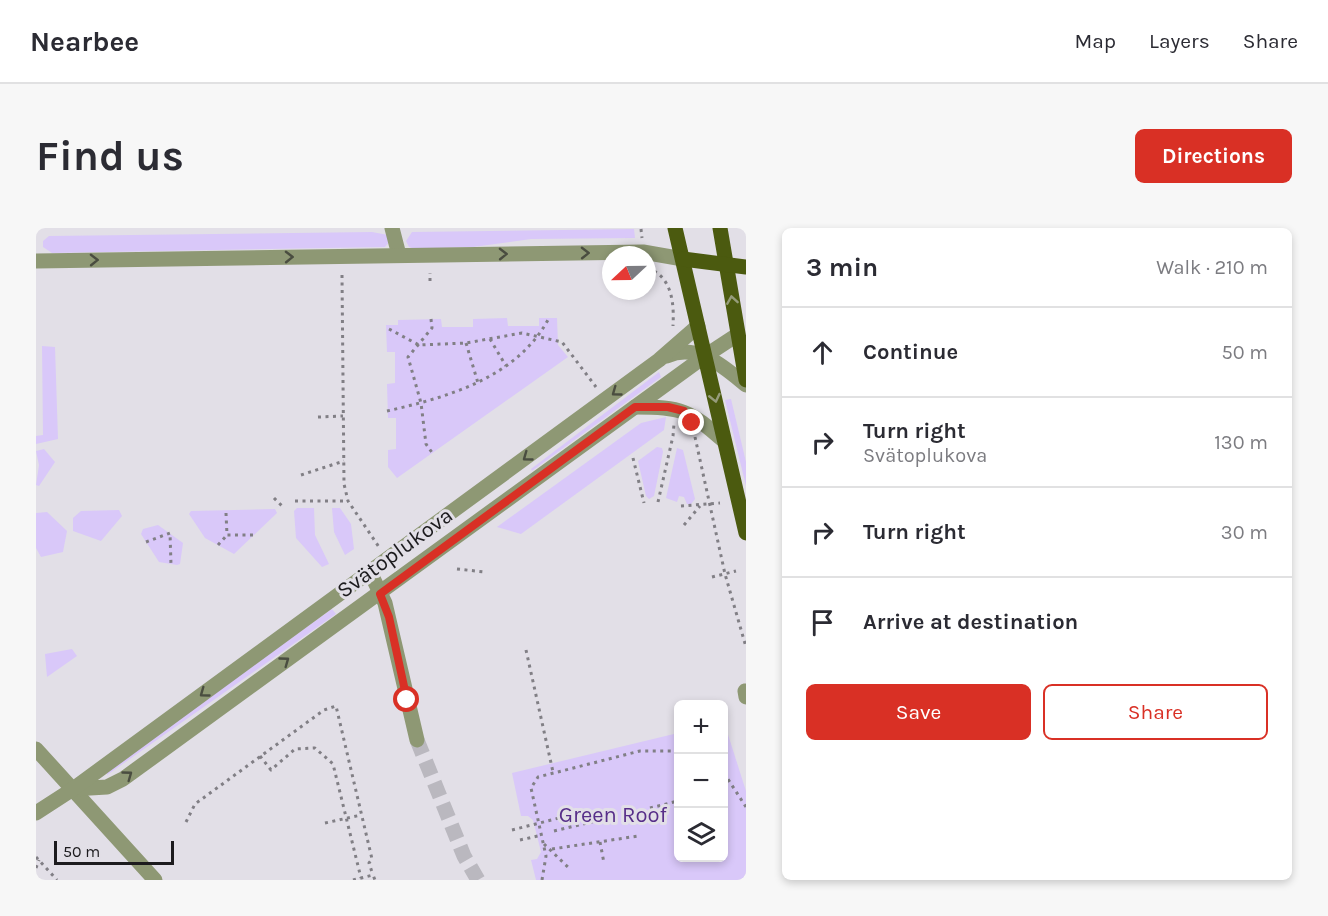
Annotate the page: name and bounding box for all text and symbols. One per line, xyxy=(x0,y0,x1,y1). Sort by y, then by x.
text: Nearbee xyxy=(30,25,139,58)
text: Map xyxy=(1074,29,1116,53)
text: Layers xyxy=(1149,29,1210,53)
text: Share xyxy=(1243,29,1298,53)
button: Directions xyxy=(1135,129,1292,183)
text: Find us xyxy=(36,131,184,181)
one-way arrow xyxy=(581,246,590,259)
north arrow xyxy=(602,246,656,300)
one-way arrow xyxy=(499,248,508,260)
one-way arrow xyxy=(285,251,294,263)
text: 3 min xyxy=(806,252,878,283)
one-way arrow xyxy=(90,254,99,266)
text: Walk · 210 m xyxy=(1156,256,1268,279)
one-way arrow xyxy=(726,296,738,305)
icon: ahead xyxy=(806,336,839,369)
text: Continue xyxy=(863,339,958,365)
text: 50 m xyxy=(1221,341,1268,364)
one-way arrow xyxy=(612,384,623,395)
one-way arrow xyxy=(707,393,720,403)
route end xyxy=(678,409,704,435)
text: Turn right xyxy=(863,418,966,444)
icon: right xyxy=(806,426,839,459)
text: 130 m xyxy=(1214,431,1268,454)
text: Svätoplukova xyxy=(863,444,987,467)
one-way arrow xyxy=(522,450,533,461)
street label: Svätoplukova xyxy=(332,502,458,604)
icon: right xyxy=(806,516,839,549)
text: Turn right xyxy=(863,519,966,545)
text: 30 m xyxy=(1221,521,1268,544)
icon: arrive xyxy=(806,606,839,639)
text: Arrive at destination xyxy=(863,609,1078,635)
one-way arrow xyxy=(279,657,290,668)
button: Save xyxy=(806,684,1031,740)
button: Share xyxy=(1043,684,1268,740)
one-way arrow xyxy=(199,686,210,697)
route start xyxy=(393,686,419,712)
map controls xyxy=(674,700,728,862)
button: + xyxy=(674,700,728,754)
button: − xyxy=(674,754,728,808)
one-way arrow xyxy=(121,772,132,783)
park label: Green Roof xyxy=(559,802,668,828)
button: layers xyxy=(674,808,728,862)
scale bar xyxy=(54,838,174,866)
text: 50 m xyxy=(63,842,100,861)

